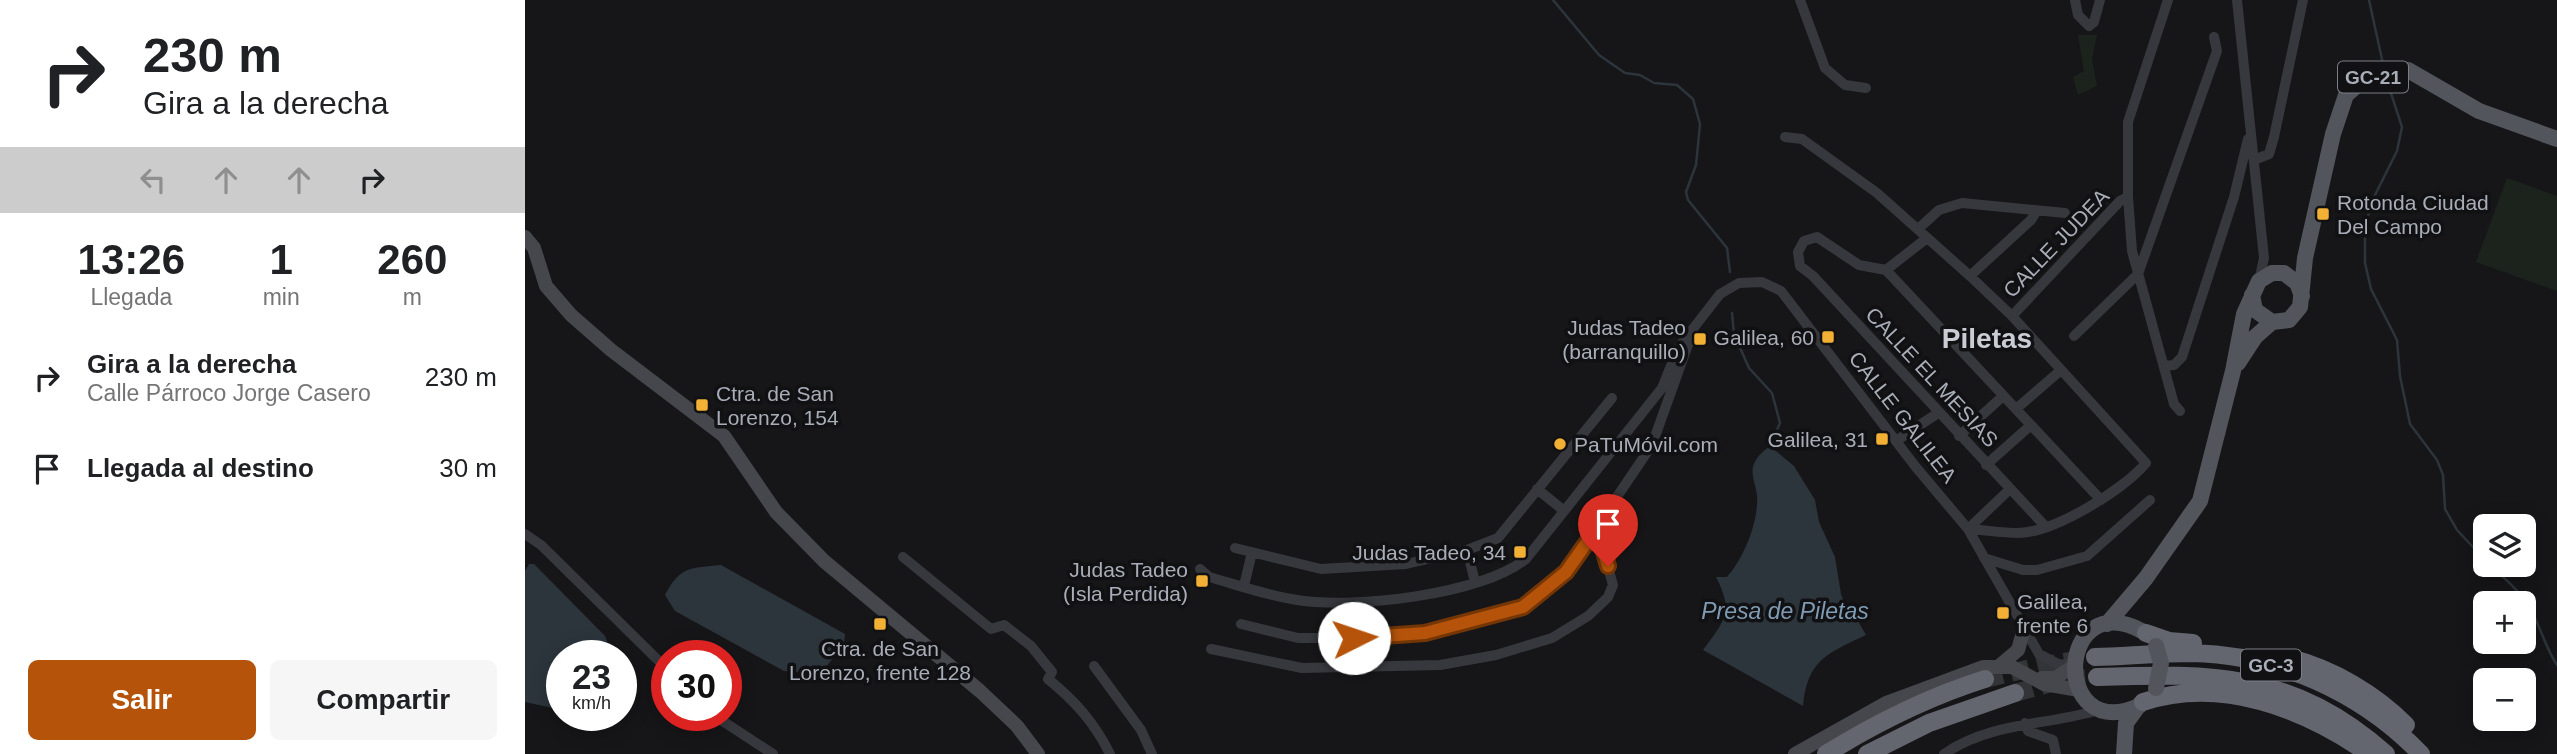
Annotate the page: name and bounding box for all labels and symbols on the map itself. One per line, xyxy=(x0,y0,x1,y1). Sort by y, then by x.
road number: GC-21 xyxy=(2338,61,2408,92)
street label: CALLE JUDEA xyxy=(1999,184,2113,302)
place label: Rotonda Ciudad Del Campo xyxy=(2337,191,2489,238)
marker: Rotonda Ciudad Del Campo xyxy=(2315,206,2331,222)
street label: CALLE EL MESIAS xyxy=(1861,302,2003,452)
place label: Judas Tadeo (barranquillo) xyxy=(1562,316,1686,363)
district label: Piletas xyxy=(1942,323,2032,354)
place label: Galilea, 60 xyxy=(1714,326,1814,349)
marker: Galilea, 60 xyxy=(1820,329,1836,345)
marker: Judas Tadeo (barranquillo) xyxy=(1692,331,1708,347)
street label: CALLE GALILEA xyxy=(1845,347,1961,487)
place label: Ctra. de San Lorenzo, 154 xyxy=(716,382,839,429)
marker: Ctra. de San Lorenzo, 154 xyxy=(694,397,710,413)
place label: Galilea, 31 xyxy=(1768,428,1868,451)
marker: Galilea, 31 xyxy=(1874,431,1890,447)
place label: PaTuMóvil.com xyxy=(1574,433,1718,456)
marker: PaTuMóvil.com xyxy=(1552,436,1568,452)
pin xyxy=(1578,494,1638,566)
place label: Judas Tadeo, 34 xyxy=(1352,541,1506,564)
marker: Judas Tadeo, 34 xyxy=(1512,544,1528,560)
place label: Judas Tadeo (Isla Perdida) xyxy=(1063,558,1188,605)
marker: Judas Tadeo (Isla Perdida) xyxy=(1194,573,1210,589)
place label: Galilea, frente 6 xyxy=(2017,590,2088,637)
water label: Presa de Piletas xyxy=(1701,598,1869,624)
position arrow xyxy=(1317,601,1391,675)
marker: Galilea, frente 6 xyxy=(1995,605,2011,621)
marker: Ctra. de San Lorenzo, frente 128 xyxy=(872,616,888,632)
place label: Ctra. de San Lorenzo, frente 128 xyxy=(789,637,971,684)
speed limit sign: 30 xyxy=(651,640,742,731)
road number: GC-3 xyxy=(2241,650,2301,680)

